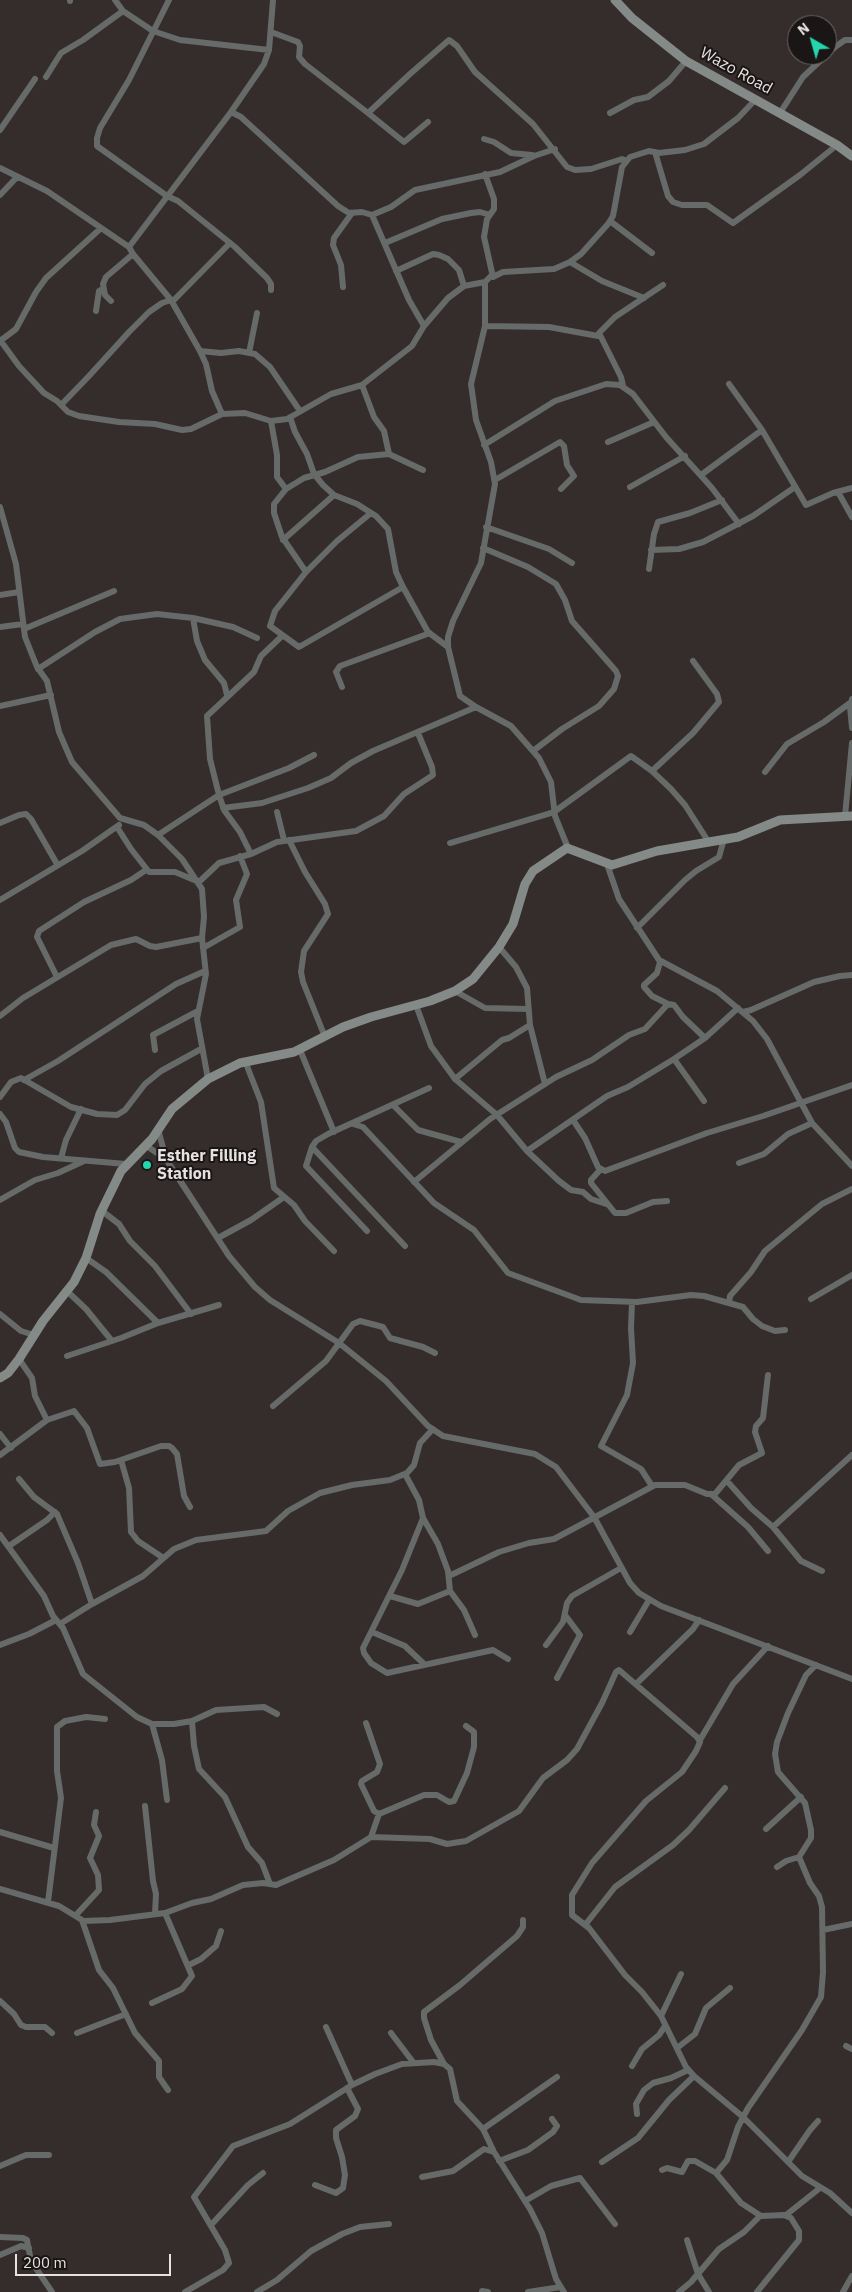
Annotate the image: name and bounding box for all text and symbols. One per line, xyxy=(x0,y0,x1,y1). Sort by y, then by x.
north arrow xyxy=(787,15,837,65)
text: N xyxy=(794,19,813,39)
street label: Wazo Road xyxy=(697,43,775,99)
place label: Esther Filling Station xyxy=(157,1146,256,1184)
marker: Esther Filling Station xyxy=(141,1159,153,1171)
scale bar xyxy=(18,2244,174,2276)
text: 200 m xyxy=(23,2253,67,2272)

